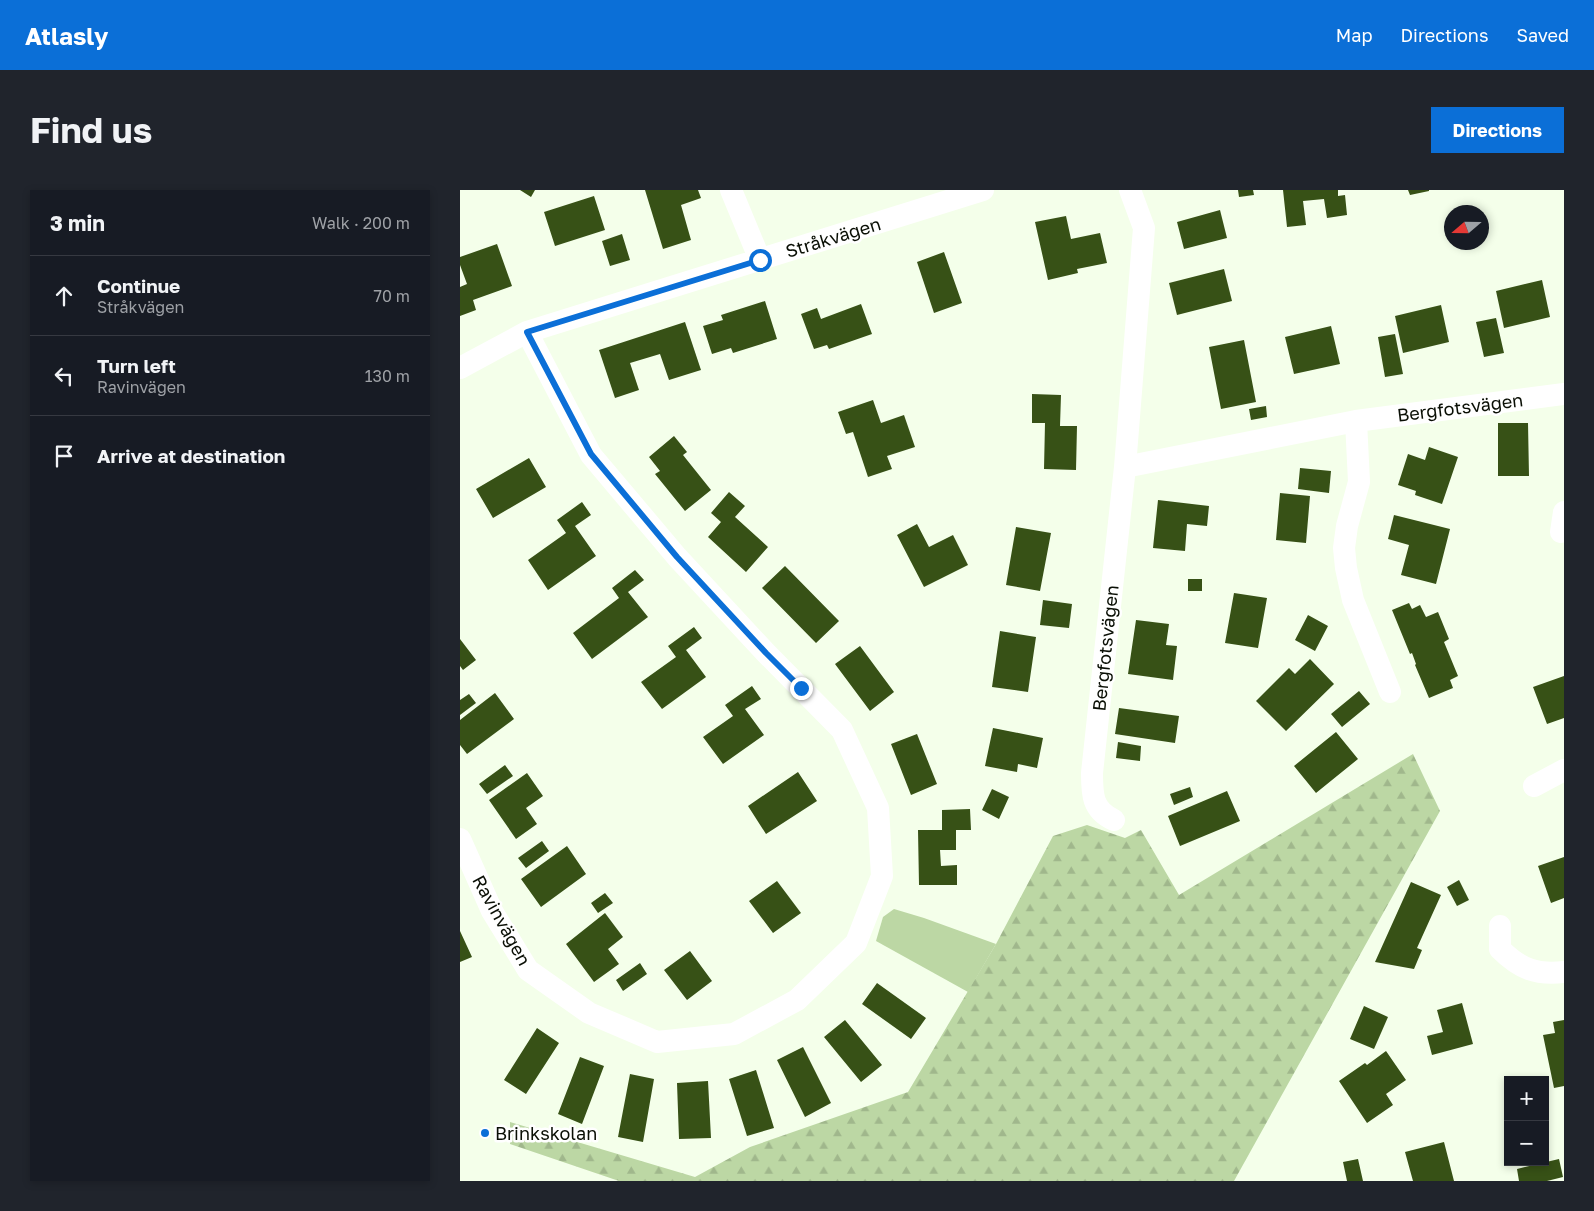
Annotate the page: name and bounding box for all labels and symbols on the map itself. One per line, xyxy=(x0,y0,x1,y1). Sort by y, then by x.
north arrow xyxy=(1444,205,1489,250)
street label: Stråkvägen xyxy=(783,212,883,262)
route start xyxy=(749,249,772,272)
street label: Bergfotsvägen xyxy=(1396,388,1524,426)
street label: Bergfotsvägen xyxy=(1087,584,1123,712)
route end xyxy=(790,677,813,700)
street label: Ravinvägen xyxy=(468,871,536,969)
place label: Brinkskolan xyxy=(495,1122,597,1144)
marker: Brinkskolan xyxy=(479,1127,491,1139)

